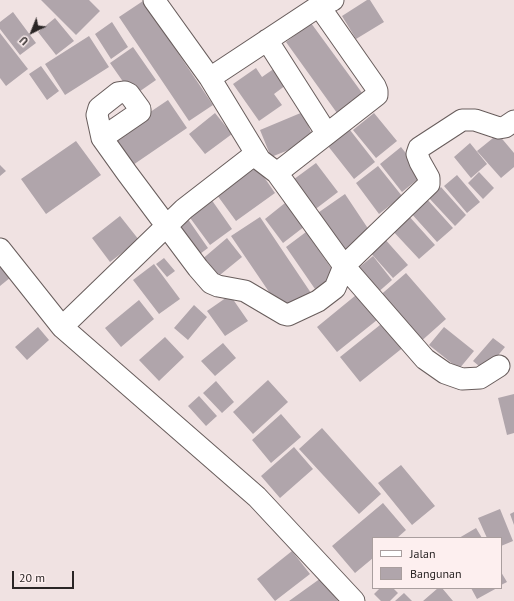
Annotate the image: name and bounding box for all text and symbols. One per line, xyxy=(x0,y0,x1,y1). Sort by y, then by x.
north arrow xyxy=(12,12,52,52)
text: U xyxy=(17,33,31,48)
legend xyxy=(372,537,502,589)
text: Jalan xyxy=(410,546,435,561)
scale bar xyxy=(14,563,76,589)
text: Bangunan xyxy=(410,566,462,581)
text: 20 m xyxy=(19,570,45,585)

